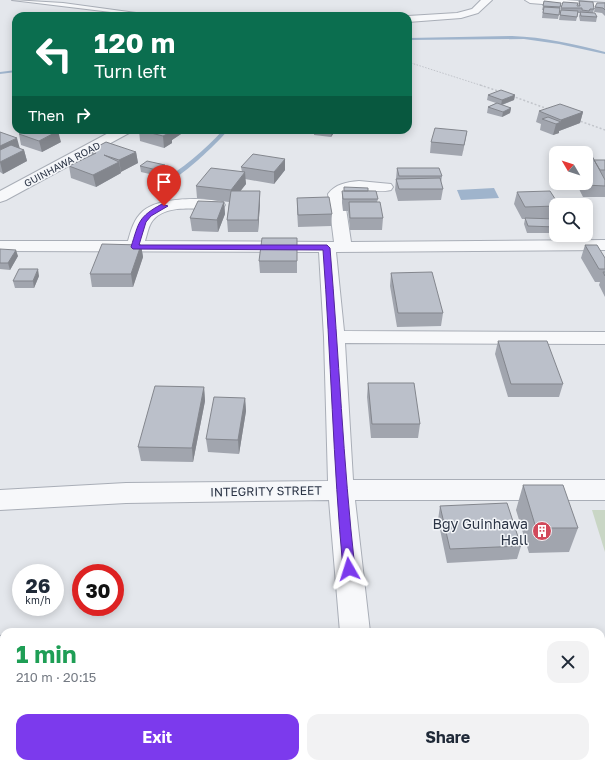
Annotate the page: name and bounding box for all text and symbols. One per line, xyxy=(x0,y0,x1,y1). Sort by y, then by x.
text: 120 m xyxy=(94,26,175,59)
icon: left xyxy=(28,28,80,80)
text: Turn left xyxy=(94,60,167,82)
icon: right xyxy=(72,104,94,126)
text: Then xyxy=(28,106,64,124)
street label: GUINHAWA ROAD xyxy=(22,139,102,189)
north arrow xyxy=(549,146,593,190)
map controls xyxy=(549,146,593,242)
pin xyxy=(147,165,181,206)
icon: arrive xyxy=(153,171,175,193)
button: search xyxy=(549,198,593,242)
street label: INTEGRITY STREET xyxy=(210,483,323,499)
place label: Bgy Guinhawa Hall xyxy=(433,515,528,548)
building icon: Bgy Guinhawa Hall xyxy=(531,520,553,542)
position arrow xyxy=(328,548,370,590)
speed limit sign: 30 xyxy=(72,564,124,616)
text: 26 xyxy=(26,573,50,597)
text: km/h xyxy=(25,594,51,606)
text: 1 min xyxy=(16,639,76,668)
button: close xyxy=(547,641,589,683)
text: 210 m · 20:15 xyxy=(16,669,96,685)
button: Exit xyxy=(16,714,299,760)
button: Share xyxy=(307,714,589,760)

